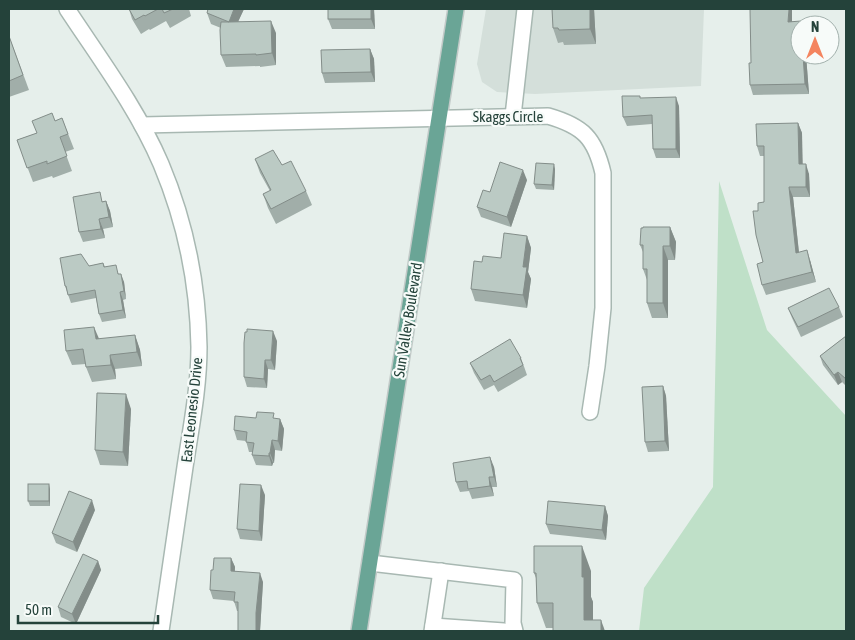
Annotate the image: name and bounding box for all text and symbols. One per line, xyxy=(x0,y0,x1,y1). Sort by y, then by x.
north arrow xyxy=(790,15,840,65)
text: N xyxy=(811,19,819,35)
street label: Skaggs Circle xyxy=(473,108,544,125)
street label: Sun Valley Boulevard xyxy=(390,261,425,378)
street label: East Leonesio Drive xyxy=(178,356,205,463)
scale bar xyxy=(18,592,158,624)
text: 50 m xyxy=(25,601,52,618)

